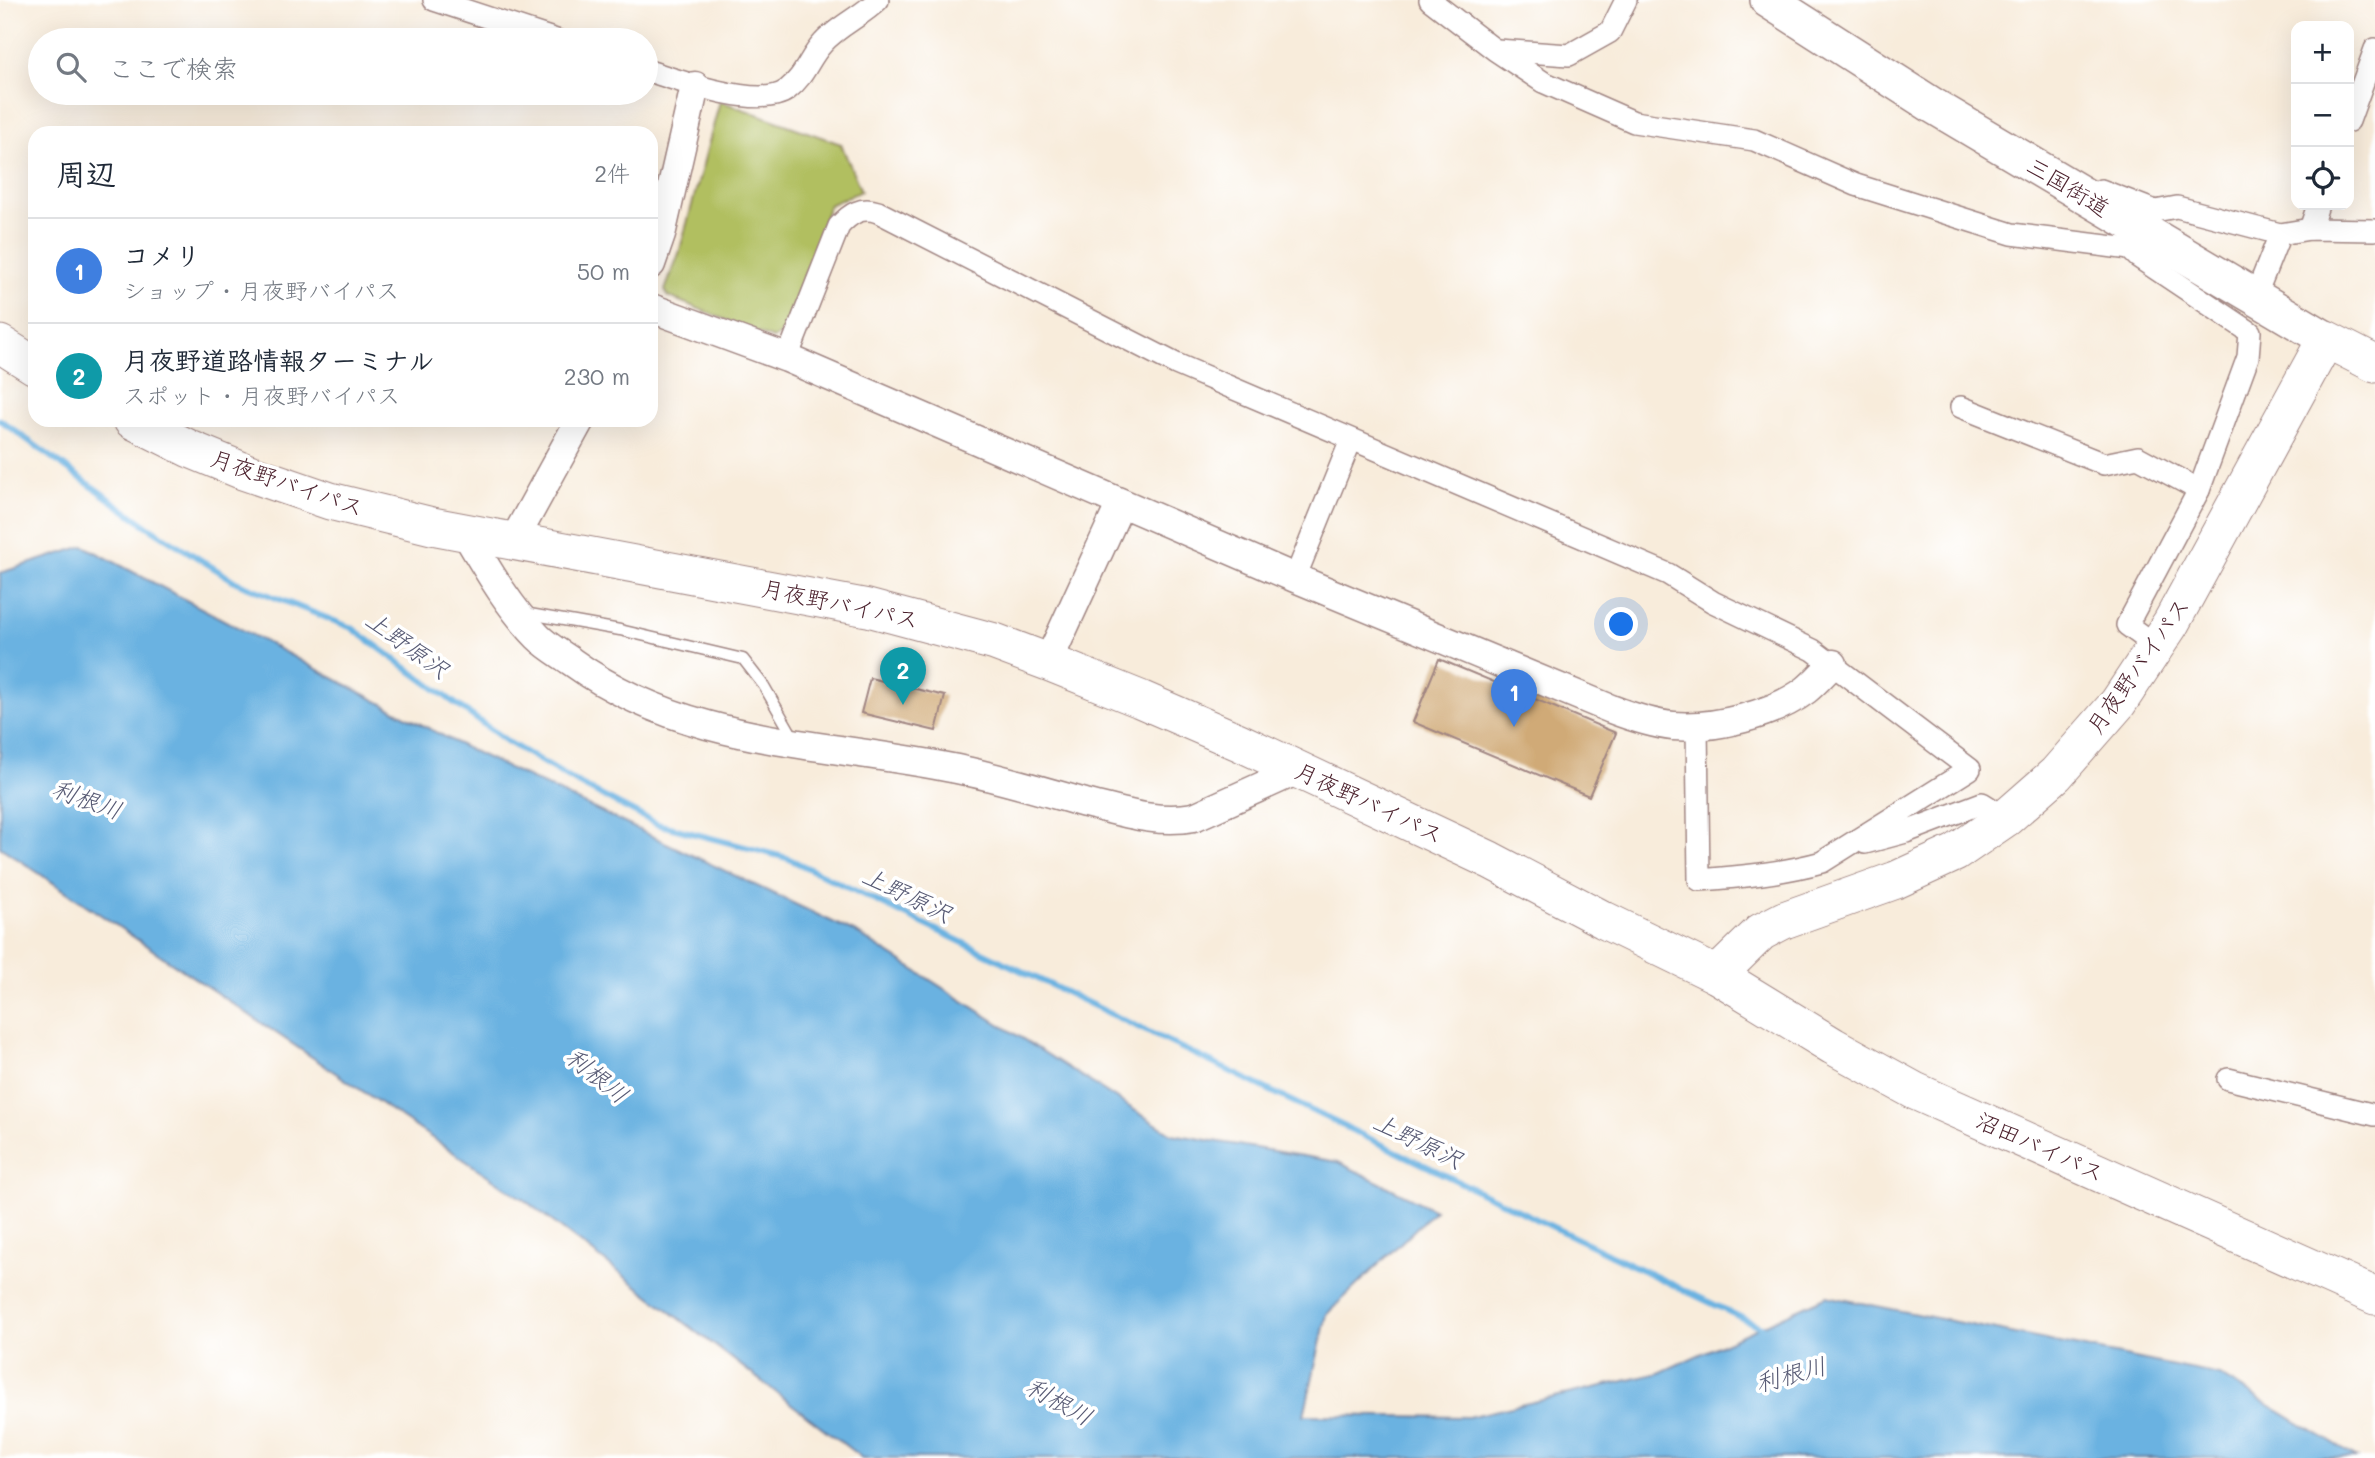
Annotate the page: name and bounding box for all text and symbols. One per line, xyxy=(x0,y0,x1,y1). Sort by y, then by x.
map controls xyxy=(2291,21,2354,210)
button: + xyxy=(2291,21,2354,84)
search box xyxy=(28,28,658,105)
icon: search xyxy=(52,48,90,86)
text: ここで検索 xyxy=(108,51,238,85)
button: − xyxy=(2291,84,2354,147)
button: locate xyxy=(2291,147,2354,210)
street label: 三国街道 xyxy=(2021,150,2116,223)
text: 周辺 xyxy=(56,153,116,193)
text: 2件 xyxy=(594,158,630,188)
text: コメリ xyxy=(123,238,201,272)
text: 1 xyxy=(74,256,84,286)
text: 50 m xyxy=(577,256,630,286)
text: ショップ · 月夜野バイパス xyxy=(123,275,399,305)
text: 月夜野道路情報ターミナル xyxy=(123,343,434,377)
text: 2 xyxy=(73,361,85,391)
text: 230 m xyxy=(564,361,630,391)
text: スポット · 月夜野バイパス xyxy=(123,380,400,410)
street label: 月夜野バイパス xyxy=(207,442,368,522)
street label: 月夜野バイパス xyxy=(759,572,922,634)
street label: 月夜野バイパス xyxy=(2079,591,2196,740)
water label: 上野原沢 xyxy=(360,603,457,685)
your location xyxy=(1604,607,1638,641)
pin: 2 xyxy=(880,647,926,705)
pin: 1 xyxy=(1491,669,1537,727)
street label: 月夜野バイパス xyxy=(1290,755,1449,850)
water label: 利根川 xyxy=(48,772,127,825)
water label: 上野原沢 xyxy=(858,859,958,929)
water label: 利根川 xyxy=(560,1040,636,1110)
street label: 沼田バイパス xyxy=(1971,1104,2109,1188)
water label: 上野原沢 xyxy=(1369,1105,1469,1175)
water label: 利根川 xyxy=(1752,1349,1829,1398)
water label: 利根川 xyxy=(1021,1370,1099,1432)

